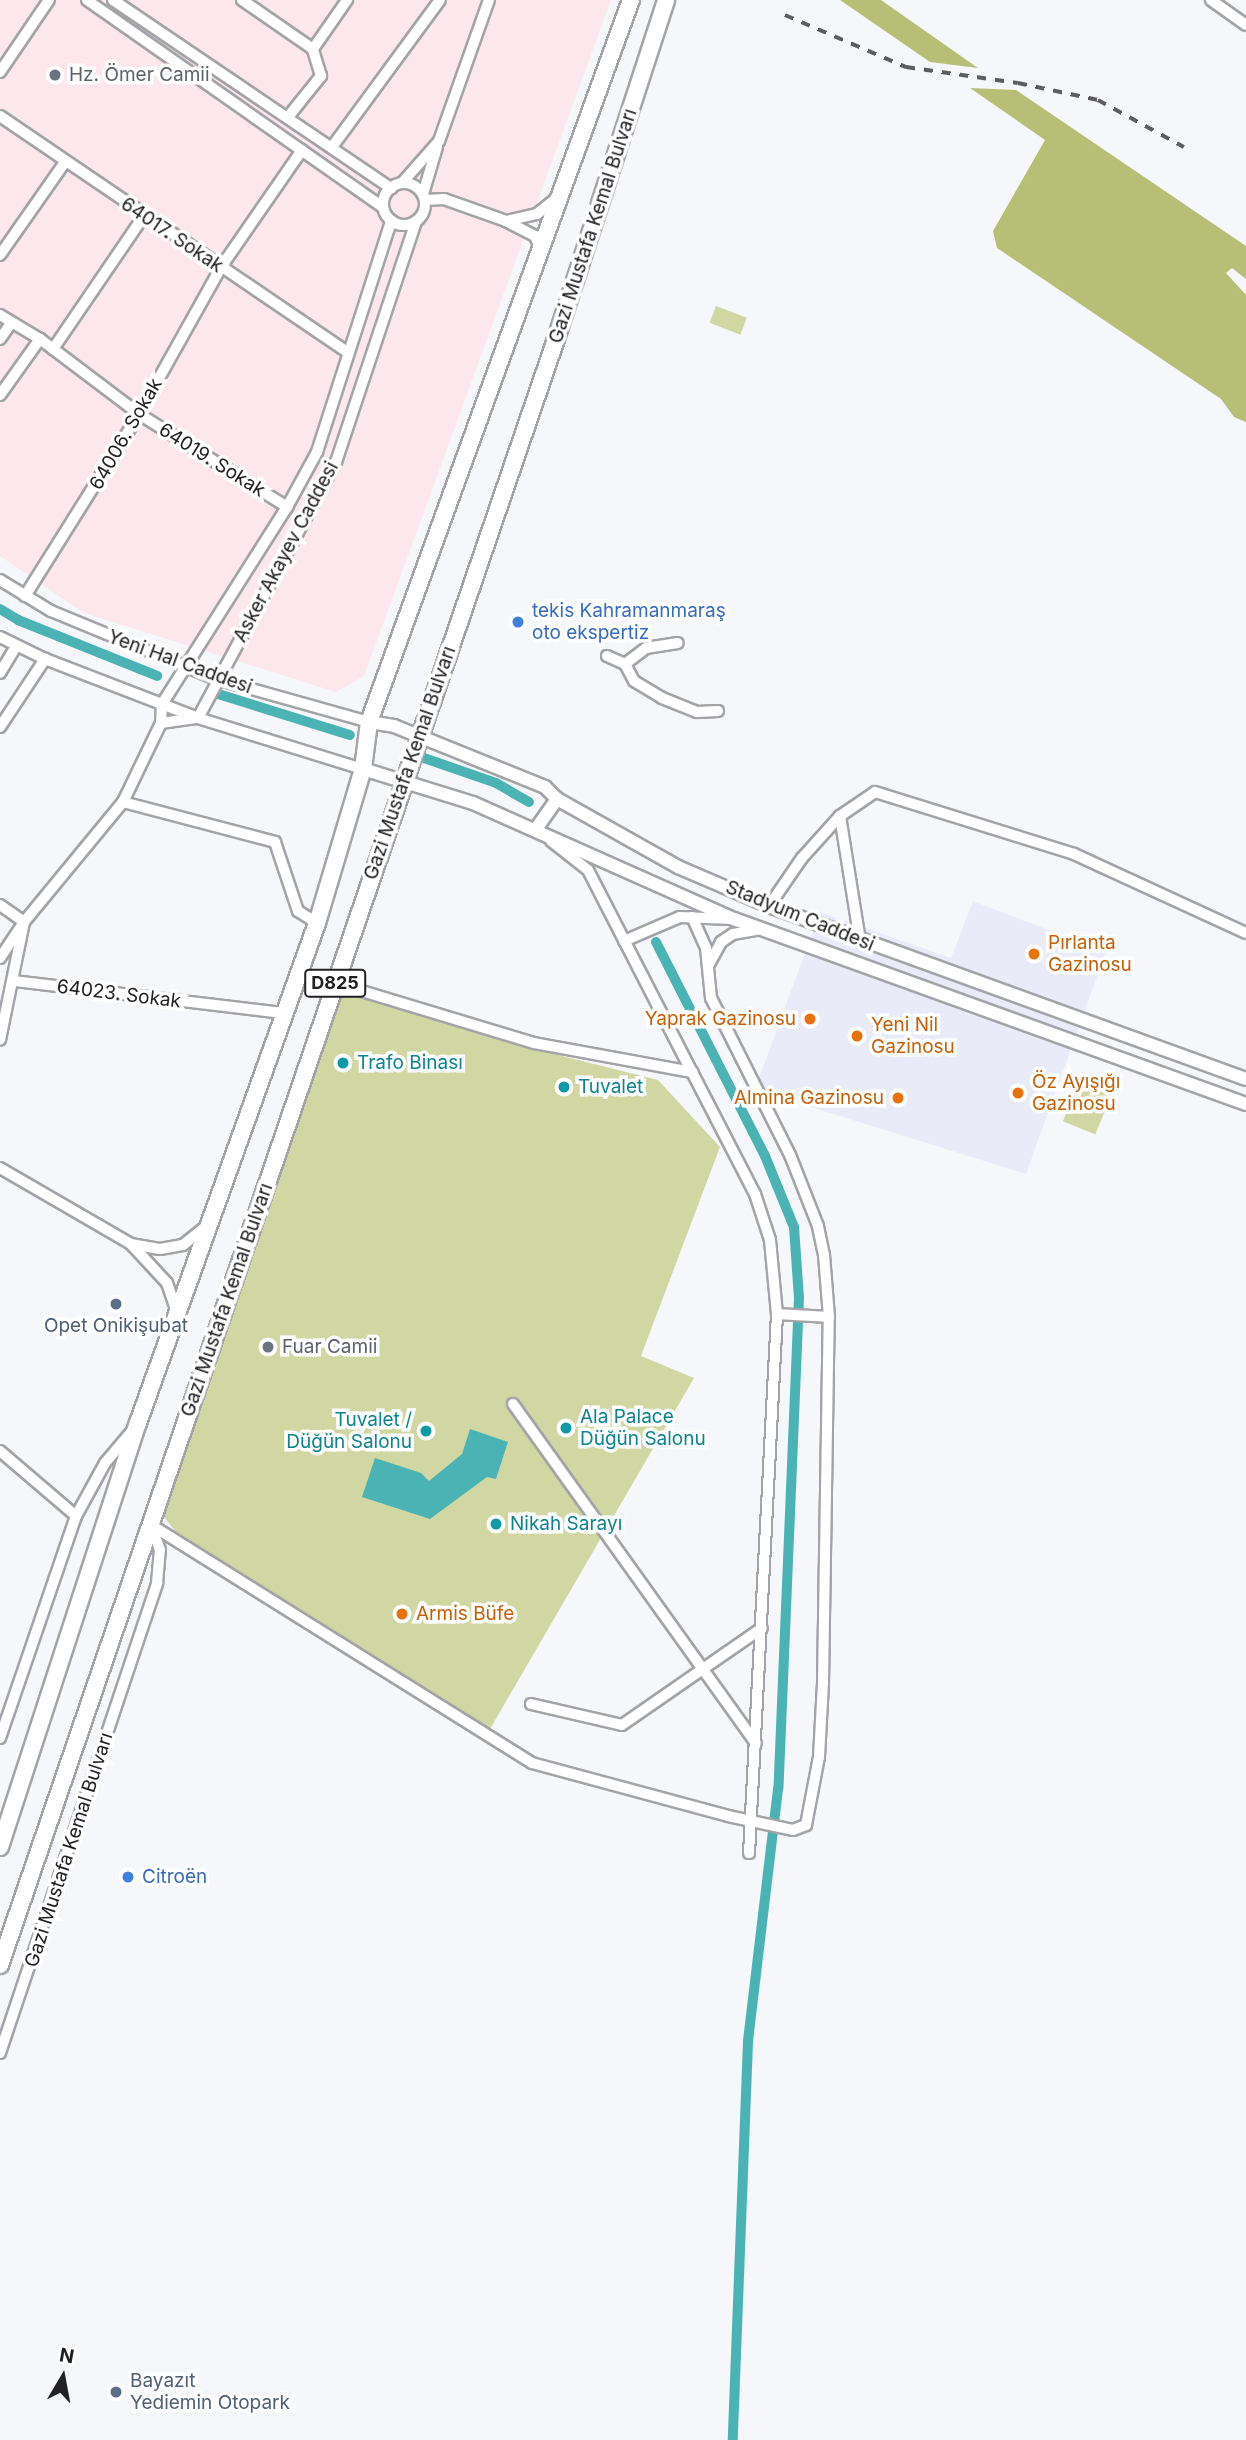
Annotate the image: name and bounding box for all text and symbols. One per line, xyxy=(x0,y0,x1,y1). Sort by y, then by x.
place label: Hz. Ömer Camii xyxy=(69,64,210,86)
marker: Hz. Ömer Camii xyxy=(47,67,63,83)
street label: Gazi Mustafa Kemal Bulvarı xyxy=(544,106,642,346)
street label: 64017. Sokak xyxy=(117,193,227,277)
street label: 64006. Sokak xyxy=(85,374,167,494)
street label: 64019. Sokak xyxy=(155,418,269,502)
street label: Asker Akayev Caddesi xyxy=(229,458,343,646)
place label: tekis Kahramanmaraş oto ekspertiz xyxy=(532,600,726,644)
marker: tekis Kahramanmaraş oto ekspertiz xyxy=(510,614,526,630)
street label: Yeni Hal Caddesi xyxy=(105,625,255,699)
street label: Gazi Mustafa Kemal Bulvarı xyxy=(359,643,461,883)
street label: Stadyum Caddesi xyxy=(722,876,878,956)
place label: Pırlanta Gazinosu xyxy=(1048,932,1132,976)
marker: Pırlanta Gazinosu xyxy=(1026,946,1042,962)
road number: D825 xyxy=(304,968,366,998)
street label: 64023. Sokak xyxy=(56,975,182,1013)
place label: Yaprak Gazinosu xyxy=(645,1008,796,1030)
marker: Yaprak Gazinosu xyxy=(802,1011,818,1027)
place label: Yeni Nil Gazinosu xyxy=(871,1014,955,1058)
marker: Yeni Nil Gazinosu xyxy=(849,1028,865,1044)
place label: Trafo Binası xyxy=(357,1052,463,1074)
marker: Trafo Binası xyxy=(335,1055,351,1071)
place label: Öz Ayışığı Gazinosu xyxy=(1032,1071,1120,1115)
place label: Tuvalet xyxy=(578,1076,643,1098)
marker: Tuvalet xyxy=(556,1079,572,1095)
marker: Öz Ayışığı Gazinosu xyxy=(1010,1085,1026,1101)
place label: Almina Gazinosu xyxy=(734,1087,884,1109)
marker: Almina Gazinosu xyxy=(890,1090,906,1106)
street label: Gazi Mustafa Kemal Bulvarı xyxy=(176,1180,278,1420)
marker: Opet Onikişubat xyxy=(108,1296,124,1312)
place label: Opet Onikişubat xyxy=(44,1315,188,1337)
place label: Fuar Camii xyxy=(282,1336,377,1358)
marker: Fuar Camii xyxy=(260,1339,276,1355)
place label: Ala Palace Düğün Salonu xyxy=(580,1406,706,1450)
place label: Tuvalet / Düğün Salonu xyxy=(286,1409,412,1453)
marker: Ala Palace Düğün Salonu xyxy=(558,1420,574,1436)
marker: Tuvalet / Düğün Salonu xyxy=(418,1423,434,1439)
place label: Nikah Sarayı xyxy=(510,1513,622,1535)
marker: Nikah Sarayı xyxy=(488,1516,504,1532)
place label: Armis Büfe xyxy=(416,1603,514,1625)
marker: Armis Büfe xyxy=(394,1606,410,1622)
street label: Gazi Mustafa Kemal Bulvarı xyxy=(20,1730,118,1970)
place label: Citroën xyxy=(142,1866,207,1888)
marker: Citroën xyxy=(120,1869,136,1885)
north arrow xyxy=(28,2342,98,2412)
text: N xyxy=(58,2343,76,2368)
place label: Bayazıt Yediemin Otopark xyxy=(130,2370,290,2414)
marker: Bayazıt Yediemin Otopark xyxy=(108,2384,124,2400)

